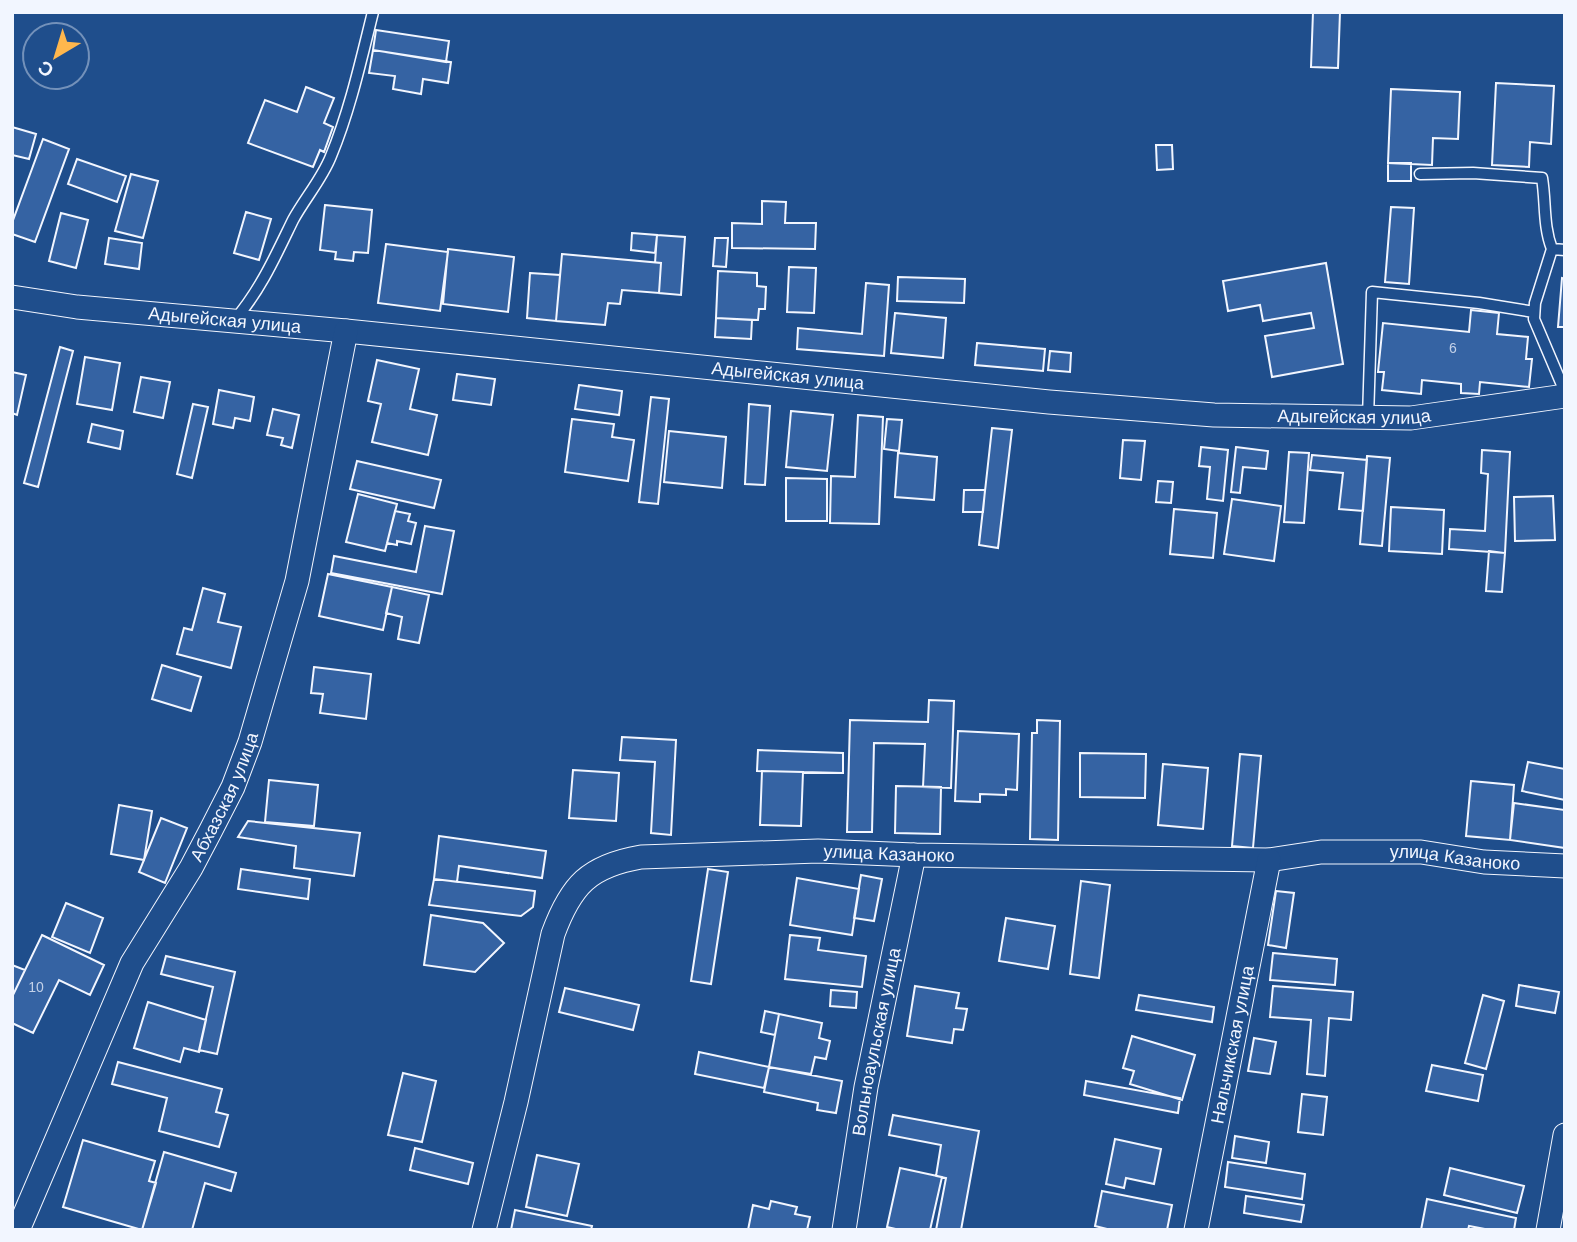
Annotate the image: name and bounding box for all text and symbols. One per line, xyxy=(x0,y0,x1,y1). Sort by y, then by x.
north arrow xyxy=(21,21,91,91)
text: С xyxy=(34,56,58,82)
street label: Адыгейская улица xyxy=(147,303,303,337)
house number: 6 xyxy=(1449,340,1457,356)
street label: Адыгейская улица xyxy=(711,358,866,393)
street label: Адыгейская улица xyxy=(1277,405,1433,428)
street label: Абхазская улица xyxy=(186,729,263,865)
street label: улица Казаноко xyxy=(823,841,955,866)
street label: улица Казаноко xyxy=(1390,842,1521,874)
street label: Вольноаульская улица xyxy=(849,945,905,1137)
street label: Нальчикская улица xyxy=(1207,963,1258,1125)
house number: 10 xyxy=(28,979,44,995)

